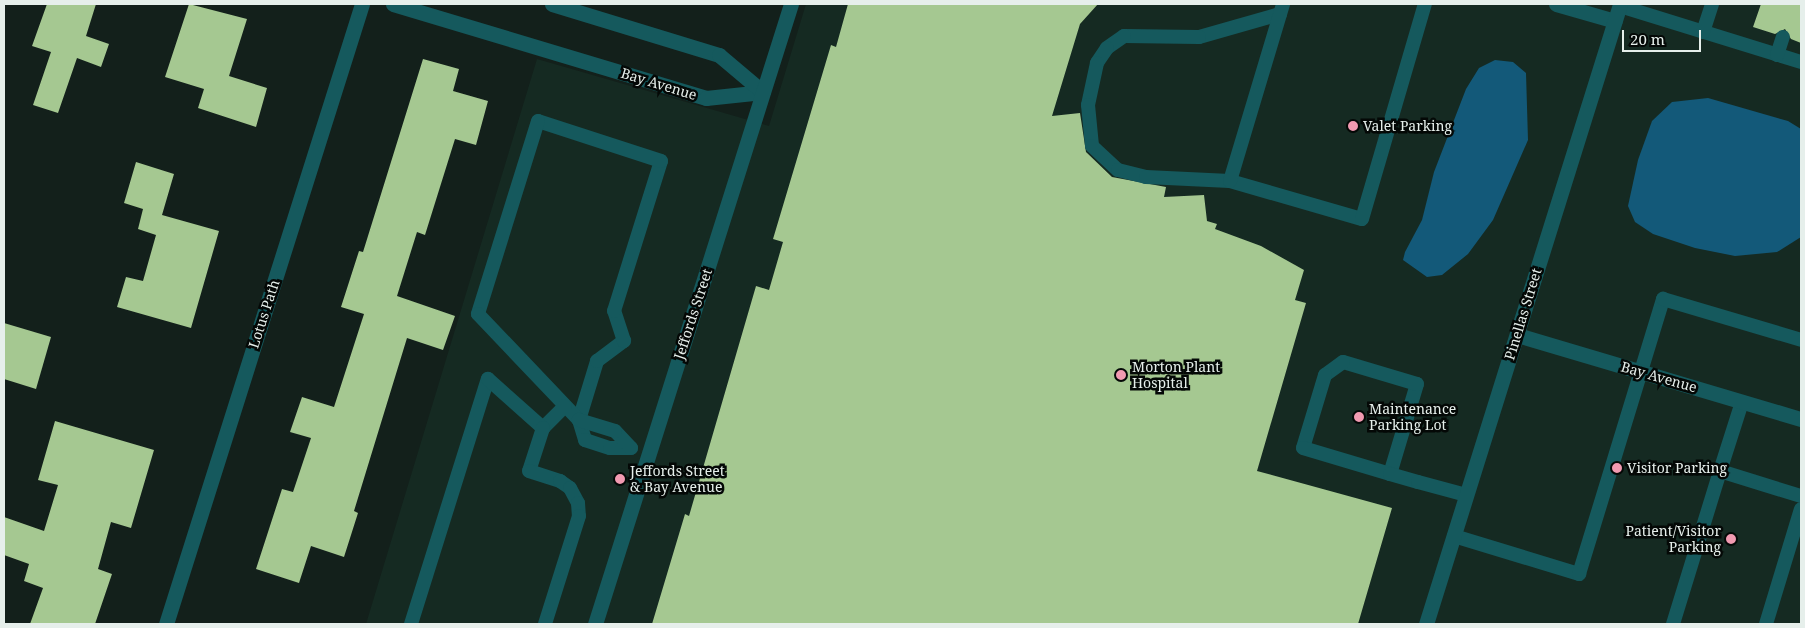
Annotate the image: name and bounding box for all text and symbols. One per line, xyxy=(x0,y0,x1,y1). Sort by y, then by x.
scale bar xyxy=(1625,20,1704,52)
text: 20 m xyxy=(1630,29,1665,49)
street label: Bay Avenue xyxy=(619,65,699,103)
place label: Valet Parking xyxy=(1363,118,1452,134)
marker: Valet Parking xyxy=(1347,120,1359,132)
street label: Jeffords Street xyxy=(670,266,716,362)
street label: Pinellas Street xyxy=(1501,266,1545,362)
street label: Lotus Path xyxy=(245,278,283,350)
street label: Bay Avenue xyxy=(1619,358,1699,396)
place label: Morton Plant Hospital xyxy=(1132,359,1220,392)
marker: Morton Plant Hospital xyxy=(1114,368,1128,382)
place label: Maintenance Parking Lot xyxy=(1369,401,1456,434)
marker: Maintenance Parking Lot xyxy=(1353,411,1365,423)
place label: Visitor Parking xyxy=(1627,460,1727,476)
marker: Visitor Parking xyxy=(1611,462,1623,474)
place label: Jeffords Street & Bay Avenue xyxy=(630,463,725,496)
marker: Jeffords Street & Bay Avenue xyxy=(614,473,626,485)
place label: Patient/Visitor Parking xyxy=(1625,523,1721,556)
marker: Patient/Visitor Parking xyxy=(1725,533,1737,545)

